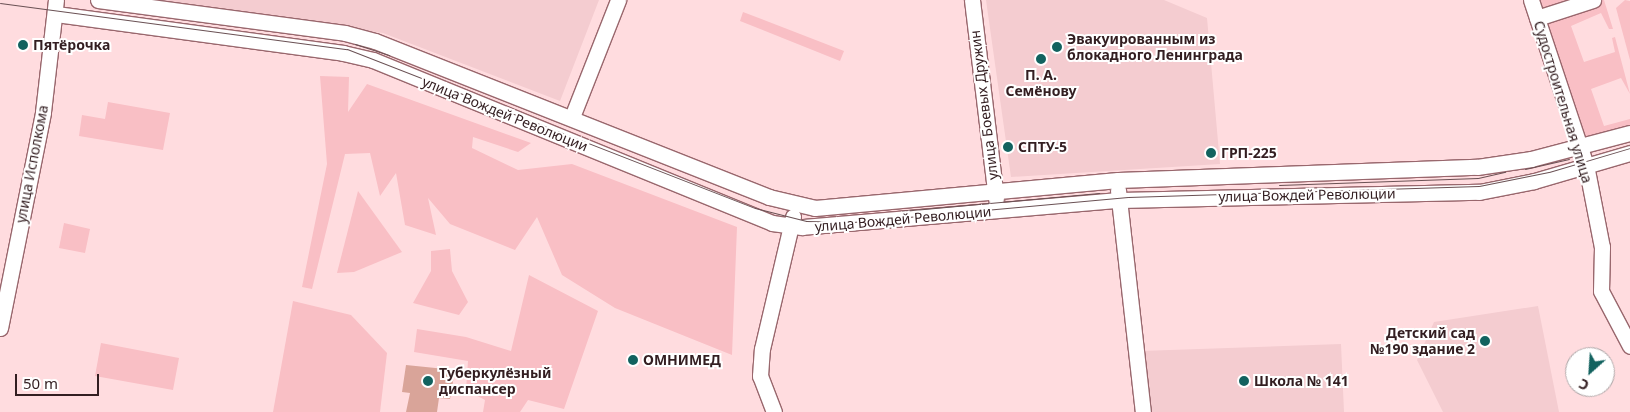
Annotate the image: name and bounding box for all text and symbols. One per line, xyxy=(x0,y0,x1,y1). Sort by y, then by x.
street label: Судостроительная улица xyxy=(1530,19,1596,185)
street label: улица Боевых Дружин xyxy=(966,29,1002,181)
place label: Эвакуированным из блокадного Ленинграда xyxy=(1067,31,1243,64)
place label: Пятёрочка xyxy=(33,37,110,53)
marker: Пятёрочка xyxy=(17,39,29,51)
marker: Эвакуированным из блокадного Ленинграда xyxy=(1051,41,1063,53)
marker: П. А. Семёнову xyxy=(1035,53,1047,65)
place label: П. А. Семёнову xyxy=(1005,67,1077,100)
street label: улица Вождей Революции xyxy=(420,73,590,155)
street label: улица Исполкома xyxy=(12,104,52,224)
place label: СПТУ-5 xyxy=(1018,139,1067,155)
marker: СПТУ-5 xyxy=(1002,141,1014,153)
place label: ГРП-225 xyxy=(1221,145,1277,161)
marker: ГРП-225 xyxy=(1205,147,1217,159)
street label: улица Вождей Революции xyxy=(1218,185,1396,205)
street label: улица Вождей Революции xyxy=(814,203,992,235)
place label: Детский сад №190 здание 2 xyxy=(1370,325,1475,358)
marker: Детский сад №190 здание 2 xyxy=(1479,335,1491,347)
north arrow xyxy=(1565,347,1615,397)
place label: ОМНИМЕД xyxy=(643,352,721,368)
marker: ОМНИМЕД xyxy=(627,354,639,366)
scale bar xyxy=(18,364,101,396)
place label: Туберкулёзный диспансер xyxy=(439,365,551,398)
text: 50 m xyxy=(23,373,58,393)
place label: Школа № 141 xyxy=(1254,373,1349,389)
marker: Туберкулёзный диспансер xyxy=(421,374,435,388)
marker: Школа № 141 xyxy=(1238,375,1250,387)
text: С xyxy=(1575,375,1592,396)

